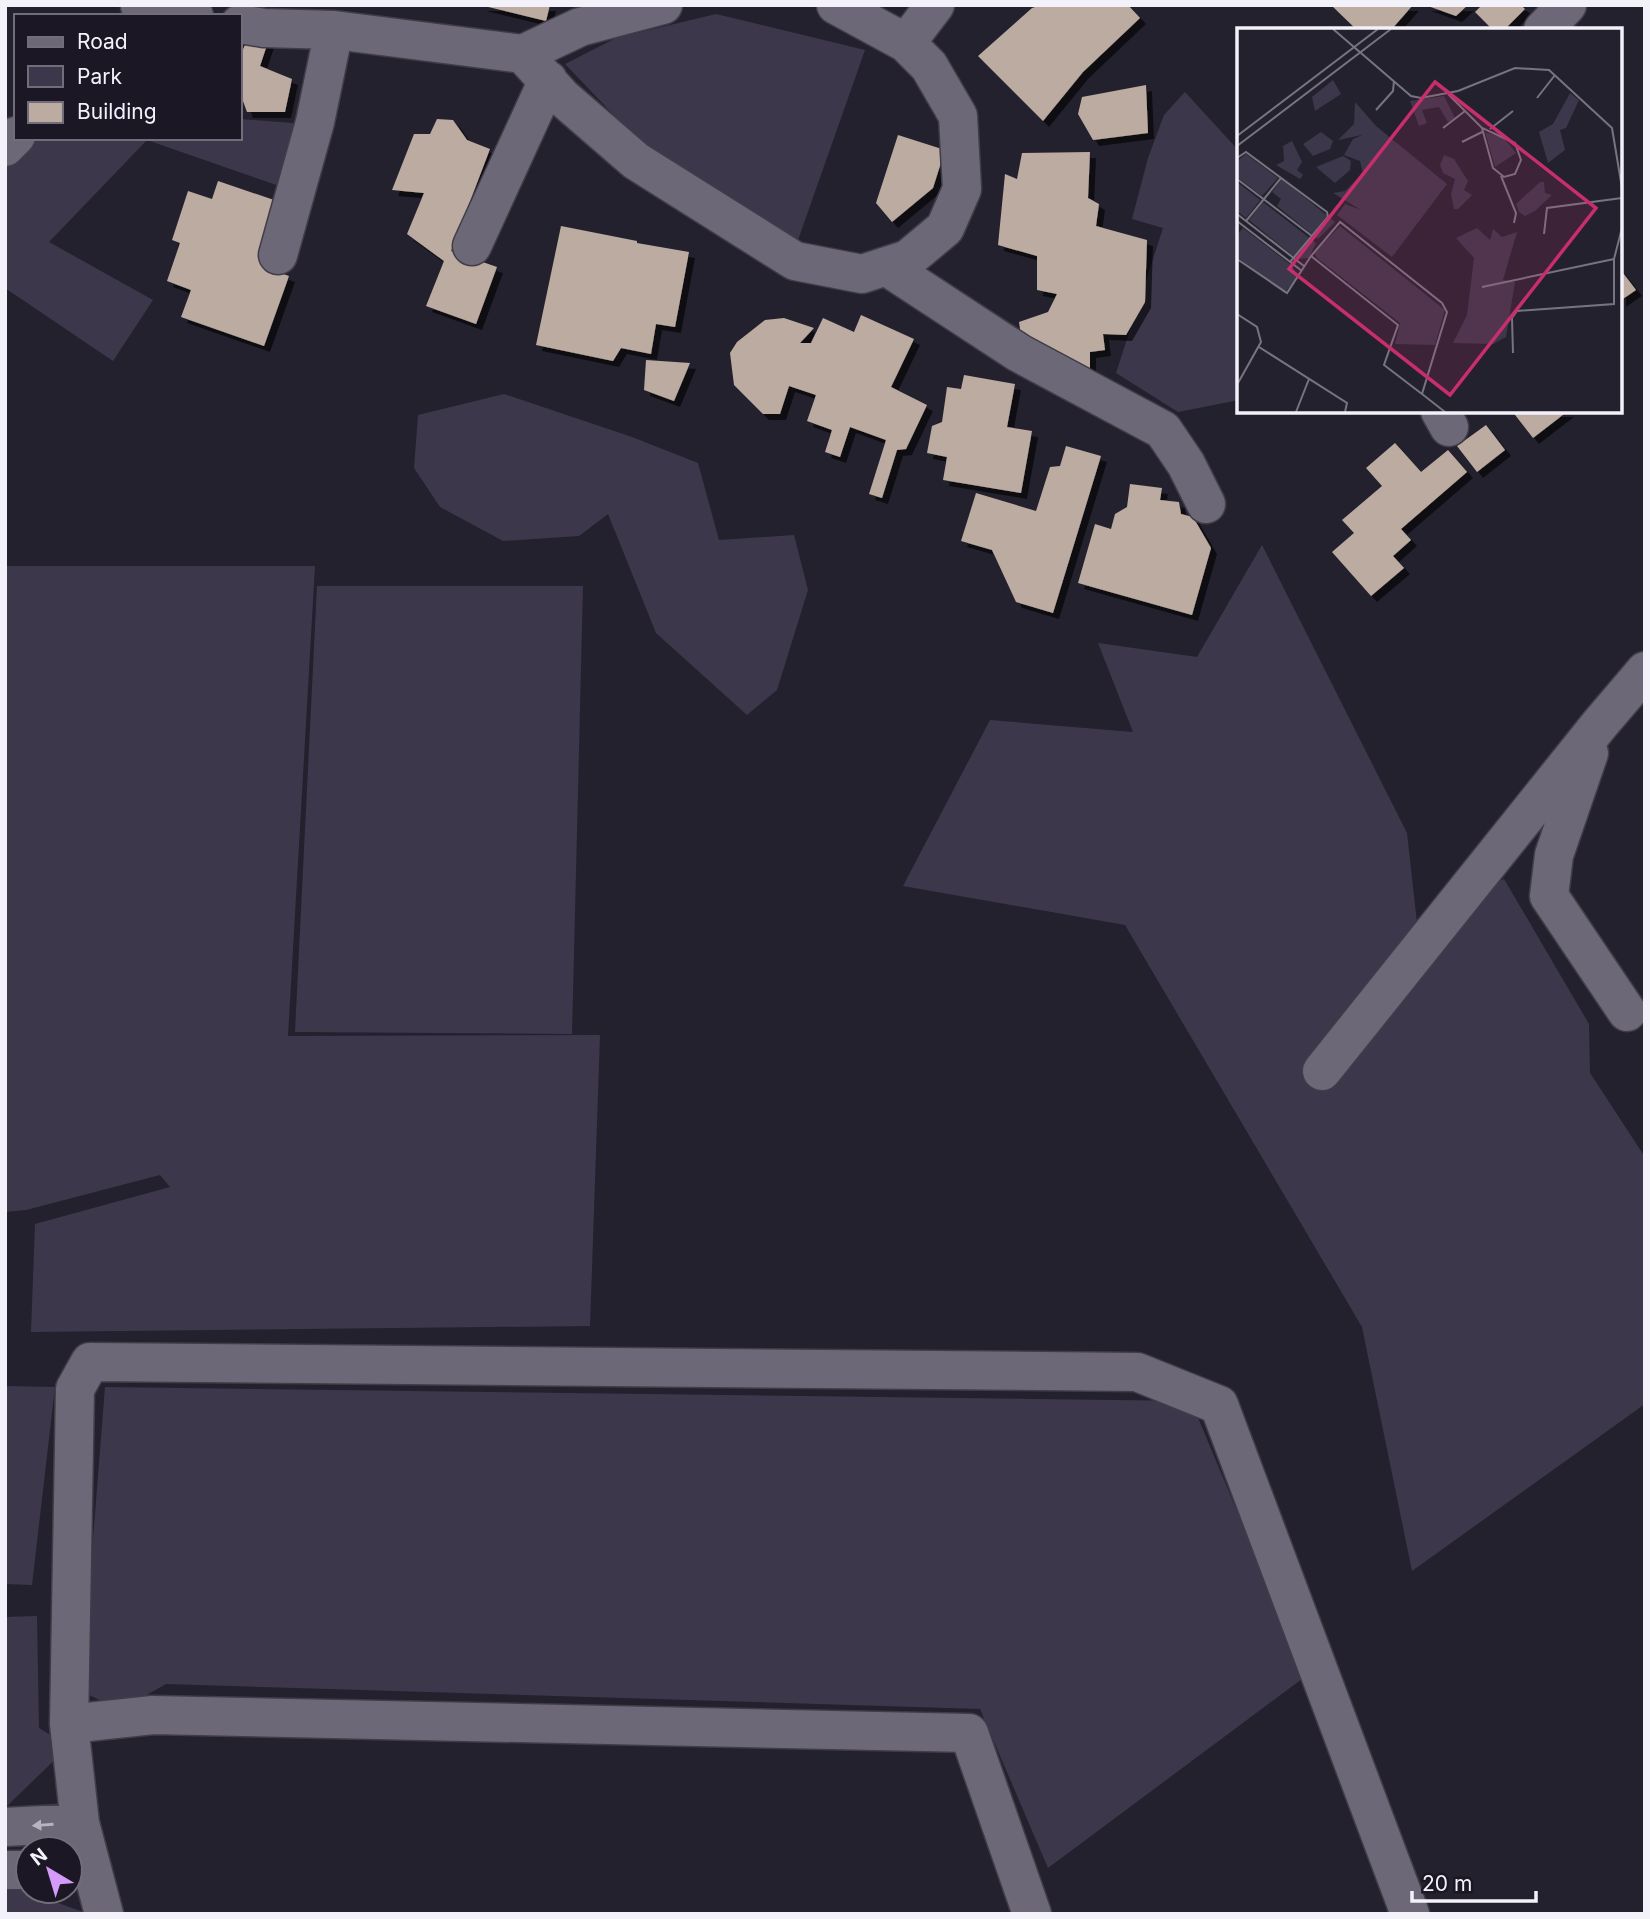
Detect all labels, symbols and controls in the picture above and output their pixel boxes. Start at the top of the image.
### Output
legend [14,14,242,140]
inset map [1237,28,1622,413]
text: Road [77,29,128,54]
text: Park [77,64,122,89]
text: Building [77,99,157,124]
one-way arrow [31,1820,53,1831]
north arrow [14,1835,84,1905]
text: N [26,1843,52,1871]
scale bar [1412,1860,1536,1904]
text: 20 m [1422,1871,1472,1896]

